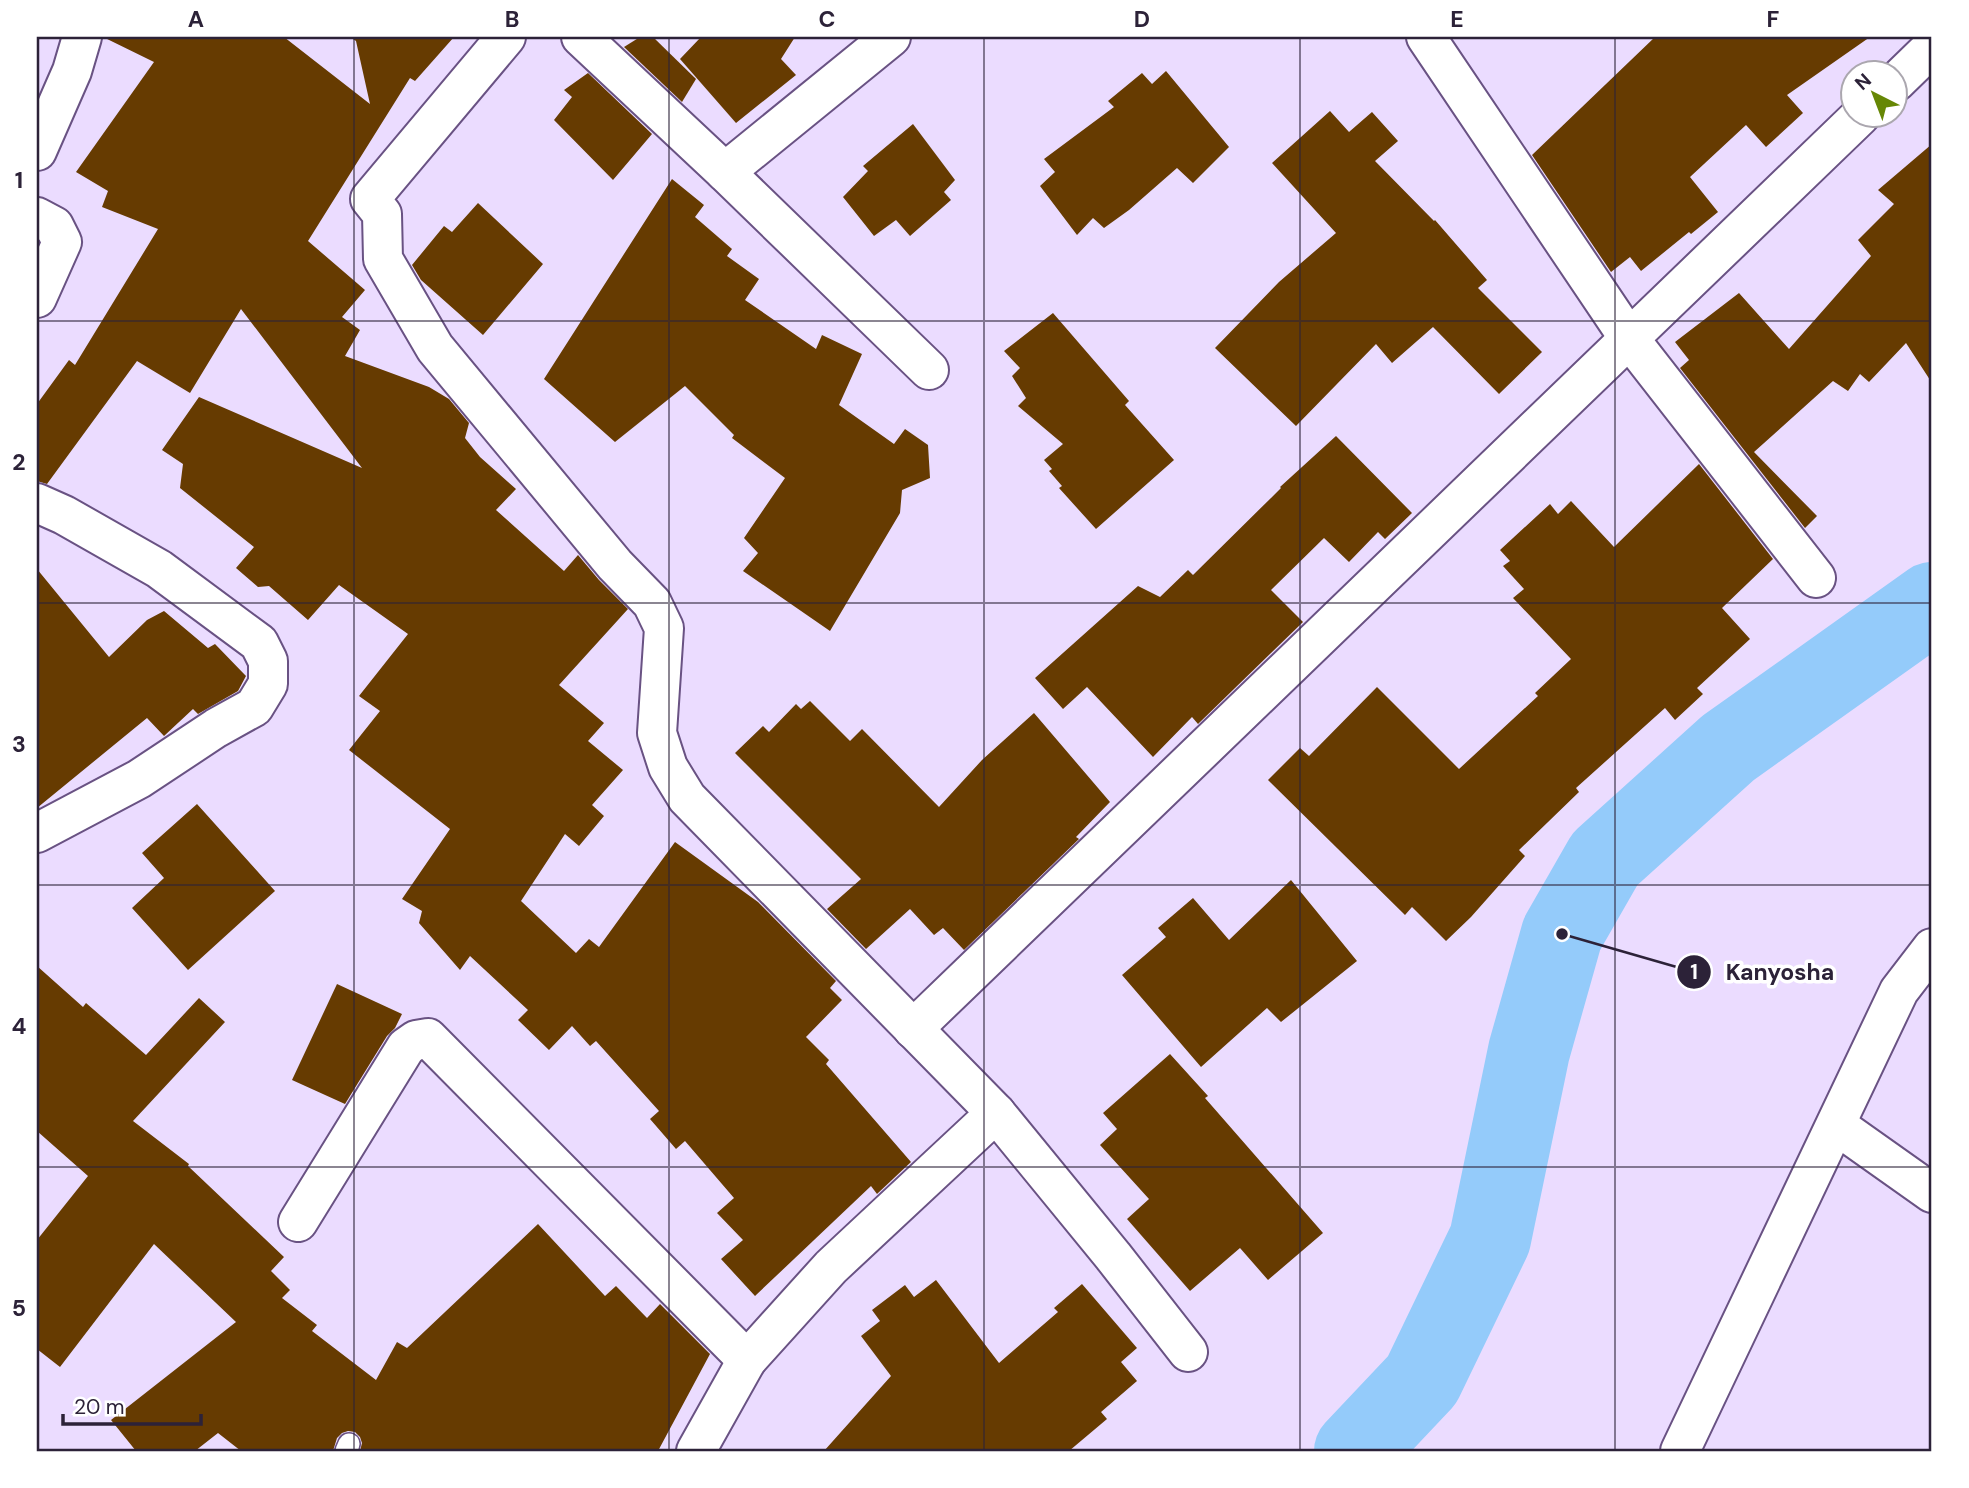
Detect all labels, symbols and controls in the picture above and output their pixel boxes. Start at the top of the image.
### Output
text: A [188,4,204,34]
text: B [505,4,519,34]
text: C [819,4,835,34]
text: D [1134,4,1150,34]
text: E [1450,4,1464,34]
text: F [1767,4,1780,34]
north arrow [1840,60,1910,130]
text: N [1849,68,1876,96]
text: 1 [15,165,23,195]
text: 2 [12,447,26,477]
text: 3 [12,729,26,759]
callout: Kanyosha [1676,950,1848,994]
text: Kanyosha [1726,957,1834,987]
text: 1 [1690,958,1698,986]
text: 4 [12,1011,27,1041]
text: 5 [12,1293,26,1323]
scale bar [63,1383,201,1427]
text: 20 m [74,1393,125,1421]

